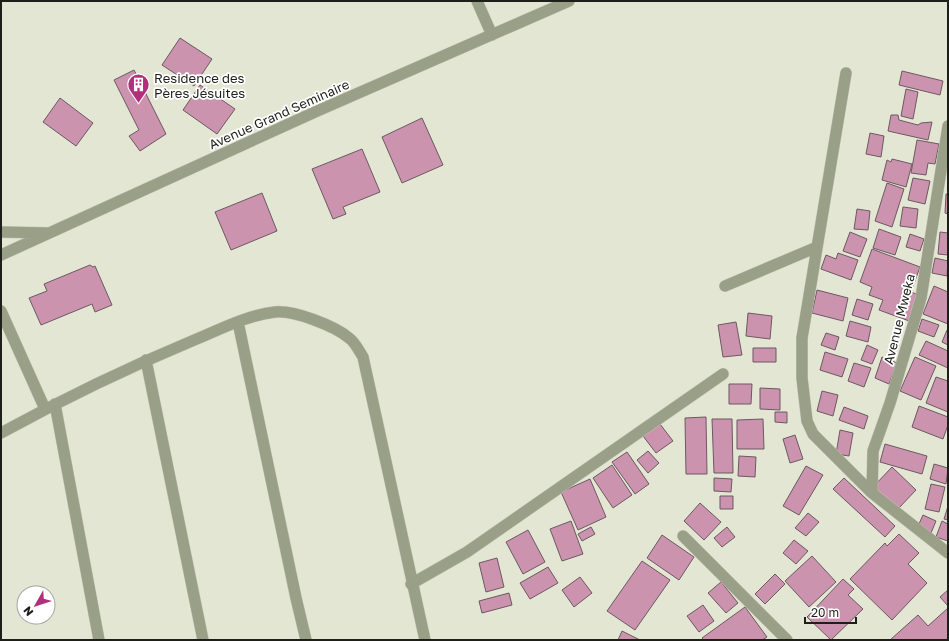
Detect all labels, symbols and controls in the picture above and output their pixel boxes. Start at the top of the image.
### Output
place label: Residence des Pères Jésuites [154,70,245,101]
building icon: Residence des Pères Jésuites [126,72,152,105]
street label: Avenue Grand Seminaire [206,76,352,152]
street label: Avenue Mweka [880,272,918,366]
north arrow [16,585,56,625]
scale bar [805,599,856,625]
text: N [20,604,36,619]
text: 20 m [811,605,839,620]

